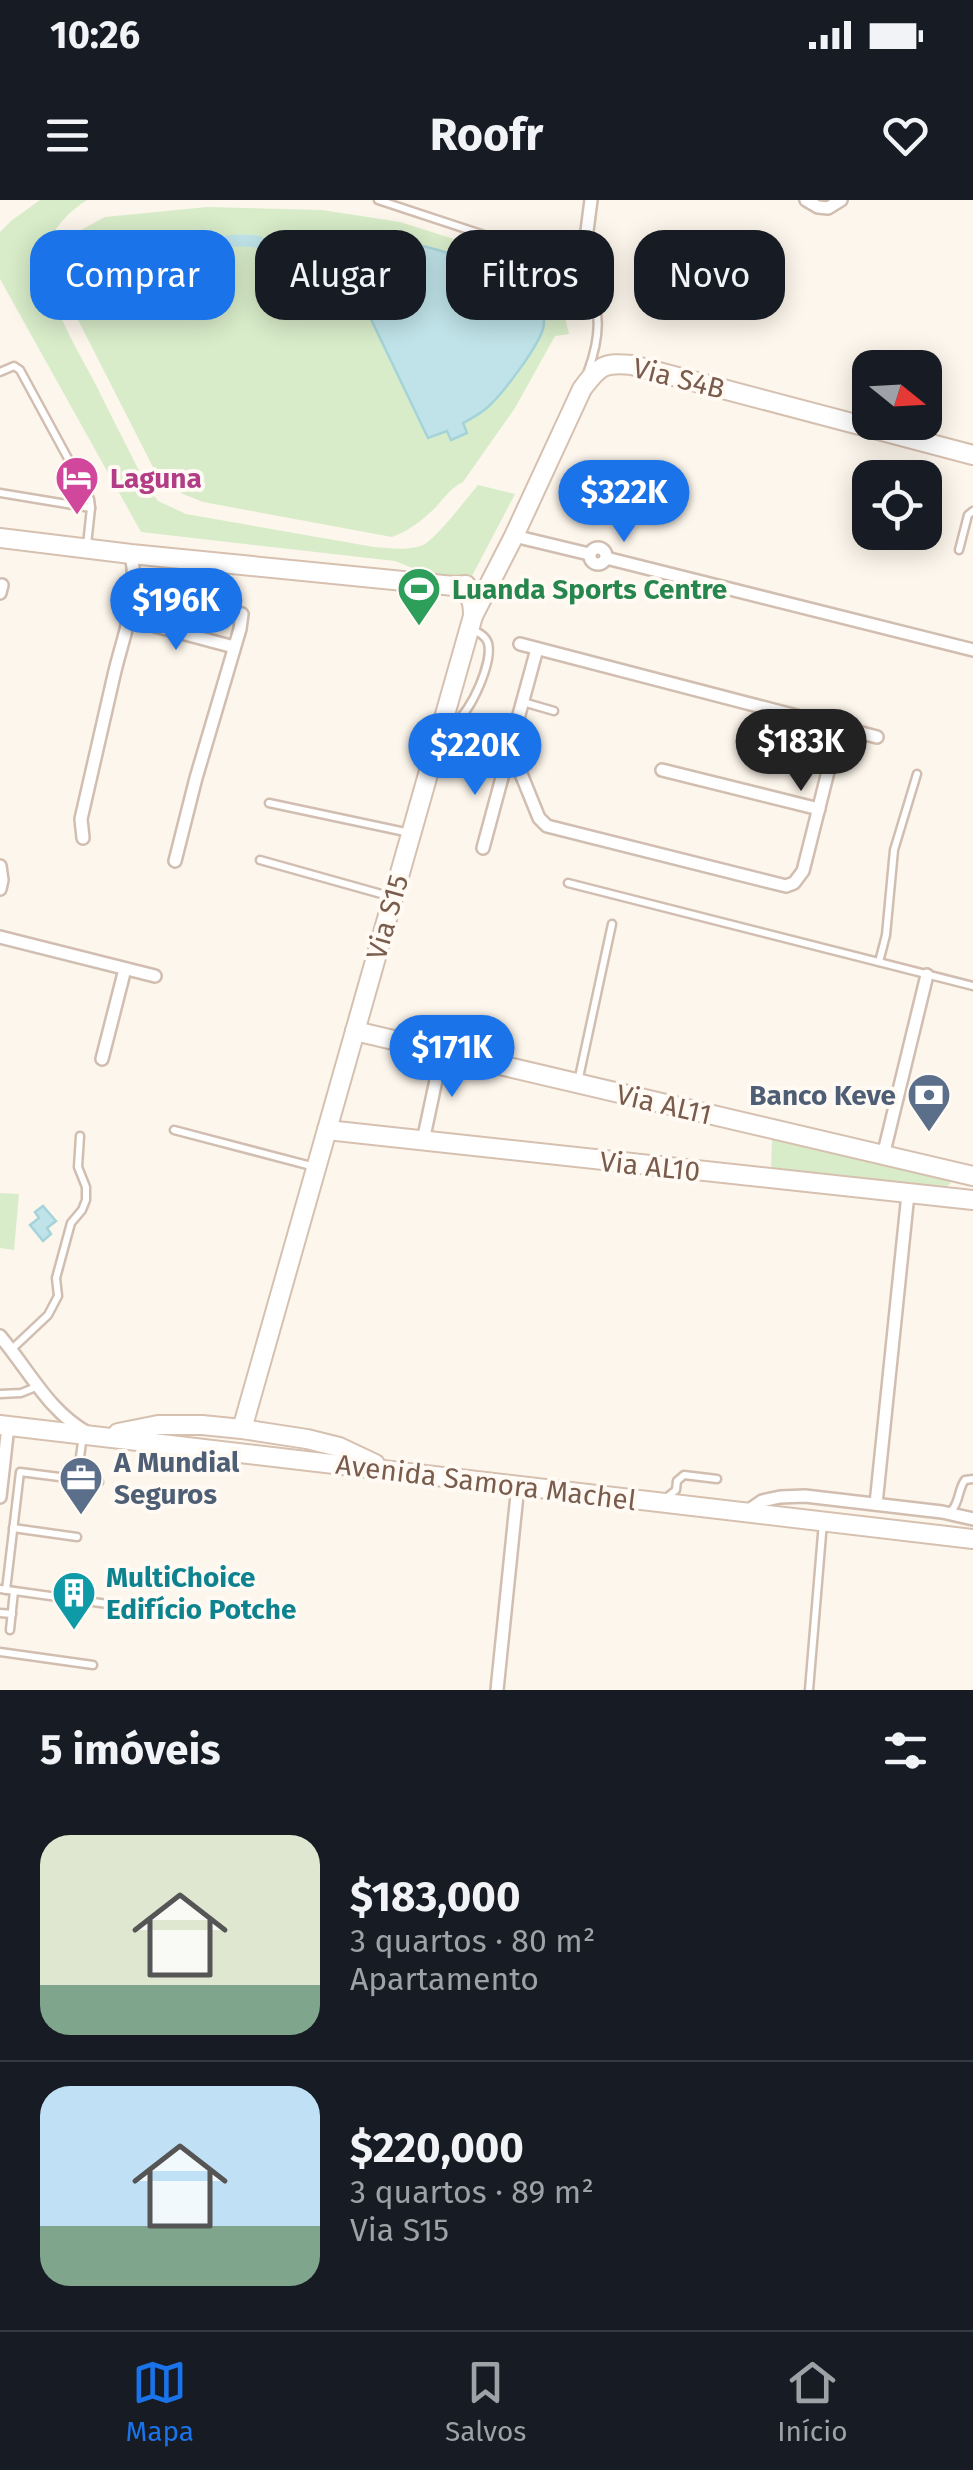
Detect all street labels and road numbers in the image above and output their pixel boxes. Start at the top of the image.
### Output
street label: Via S4B [630,351,728,406]
street label: Via S15 [360,871,415,963]
street label: Via AL11 [613,1078,715,1131]
street label: Via AL10 [598,1145,702,1188]
street label: Avenida Samora Machel [334,1448,638,1517]

